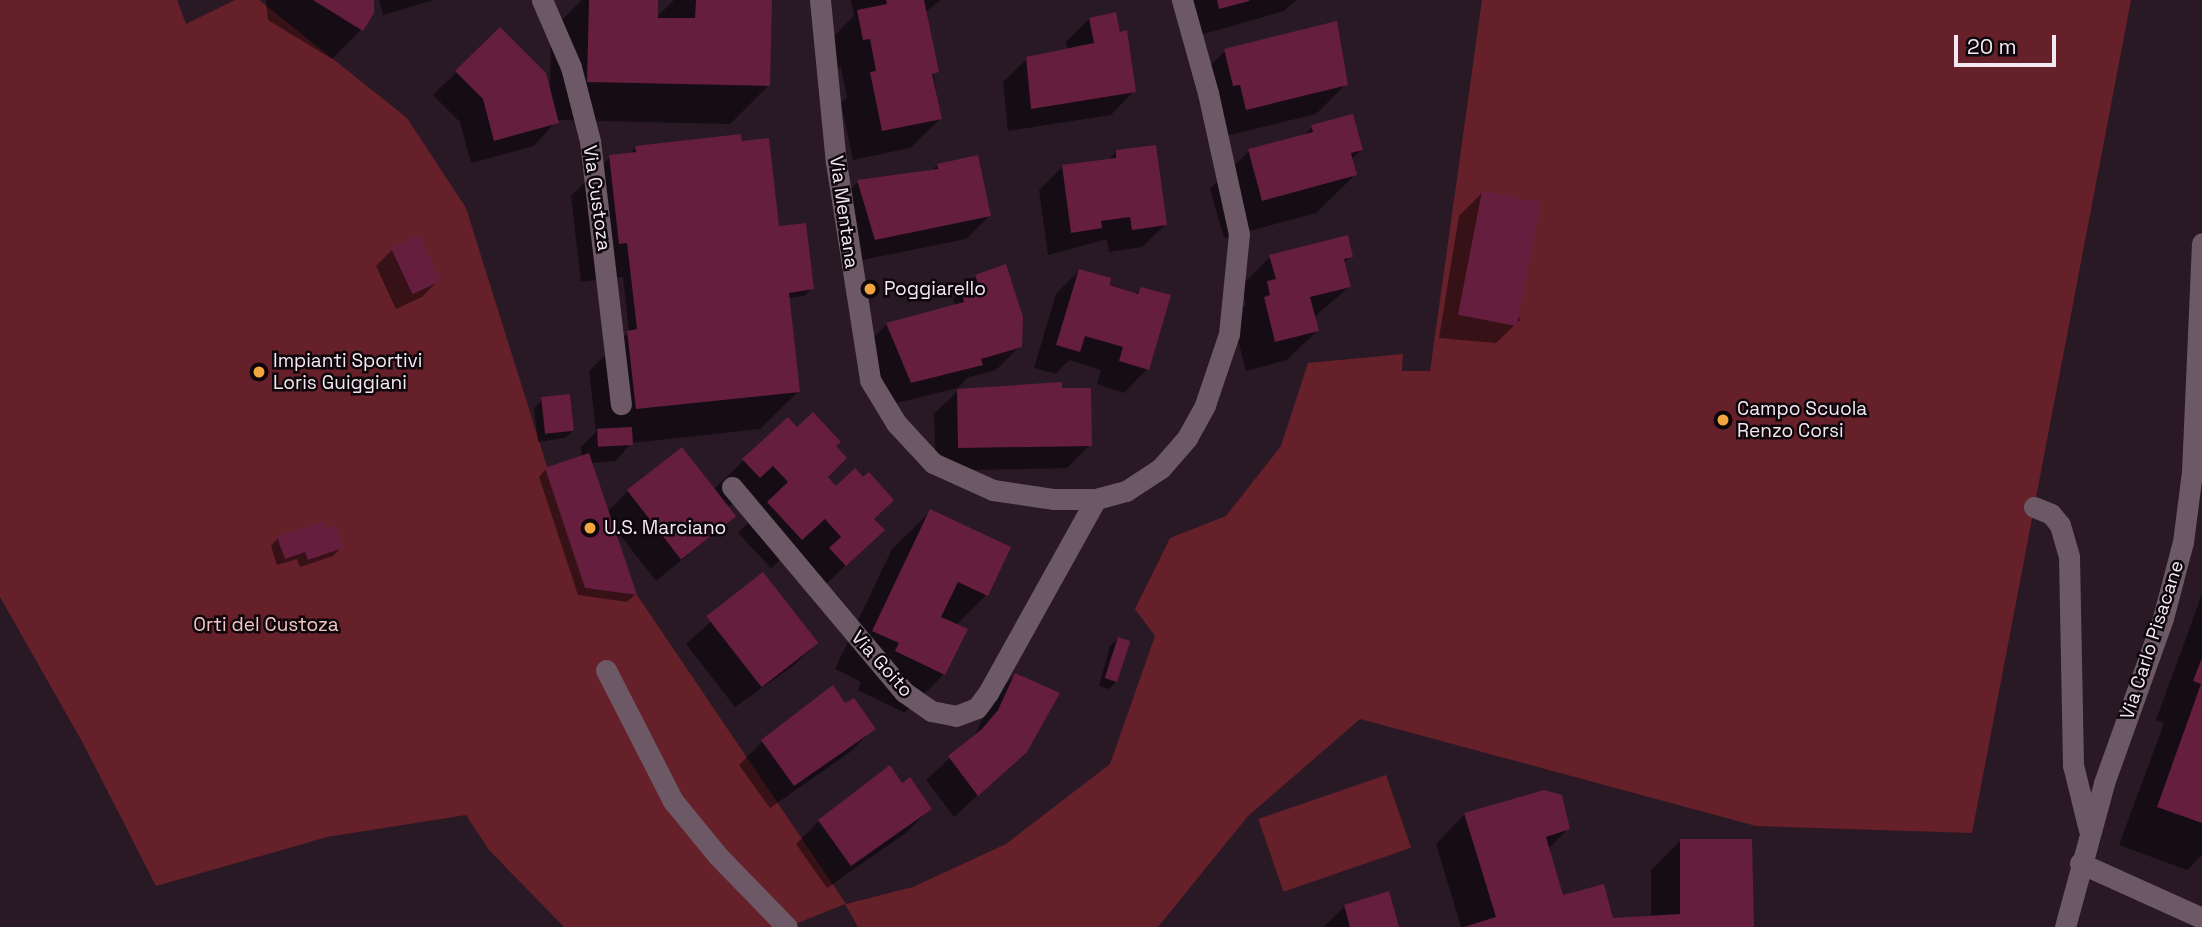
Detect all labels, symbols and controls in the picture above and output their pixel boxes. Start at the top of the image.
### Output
scale bar [1957,21,2058,65]
text: 20 m [1967,33,2017,60]
street label: Via Custoza [578,144,616,252]
street label: Via Mentana [825,154,863,270]
place label: Poggiarello [884,278,986,300]
marker: Poggiarello [862,281,878,297]
place label: Impianti Sportivi Loris Guiggiani [273,350,423,394]
marker: Impianti Sportivi Loris Guiggiani [251,364,267,380]
place label: Campo Scuola Renzo Corsi [1737,398,1867,442]
marker: Campo Scuola Renzo Corsi [1715,412,1731,428]
place label: U.S. Marciano [604,517,727,539]
marker: U.S. Marciano [582,520,598,536]
street label: Via Carlo Pisacane [2116,558,2188,722]
park label: Orti del Custoza [193,614,339,636]
street label: Via Goito [846,626,918,702]

